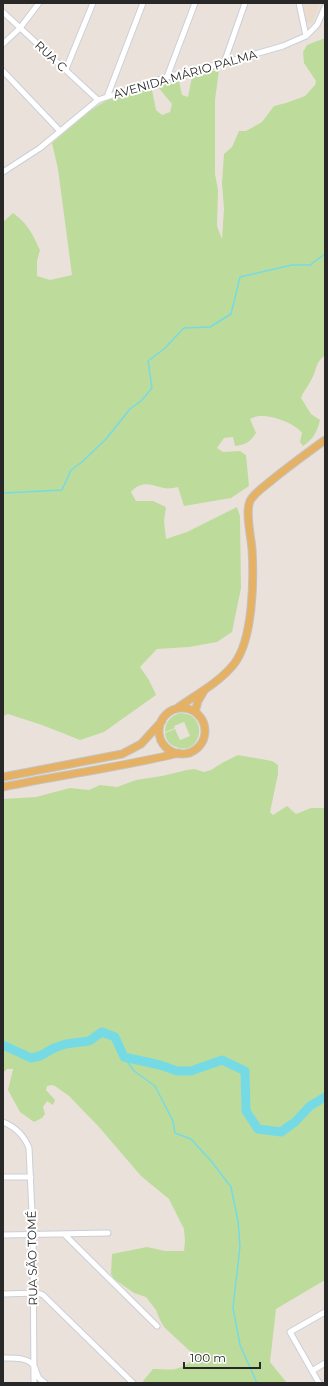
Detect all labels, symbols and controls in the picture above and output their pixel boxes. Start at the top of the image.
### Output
street label: RUA C [32,37,70,75]
street label: AVENIDA MÁRIO PALMA [111,46,259,102]
street label: RUA SÃO TOMÉ [24,1210,40,1306]
scale bar [184,1344,260,1370]
text: 100 m [190,1350,226,1365]

